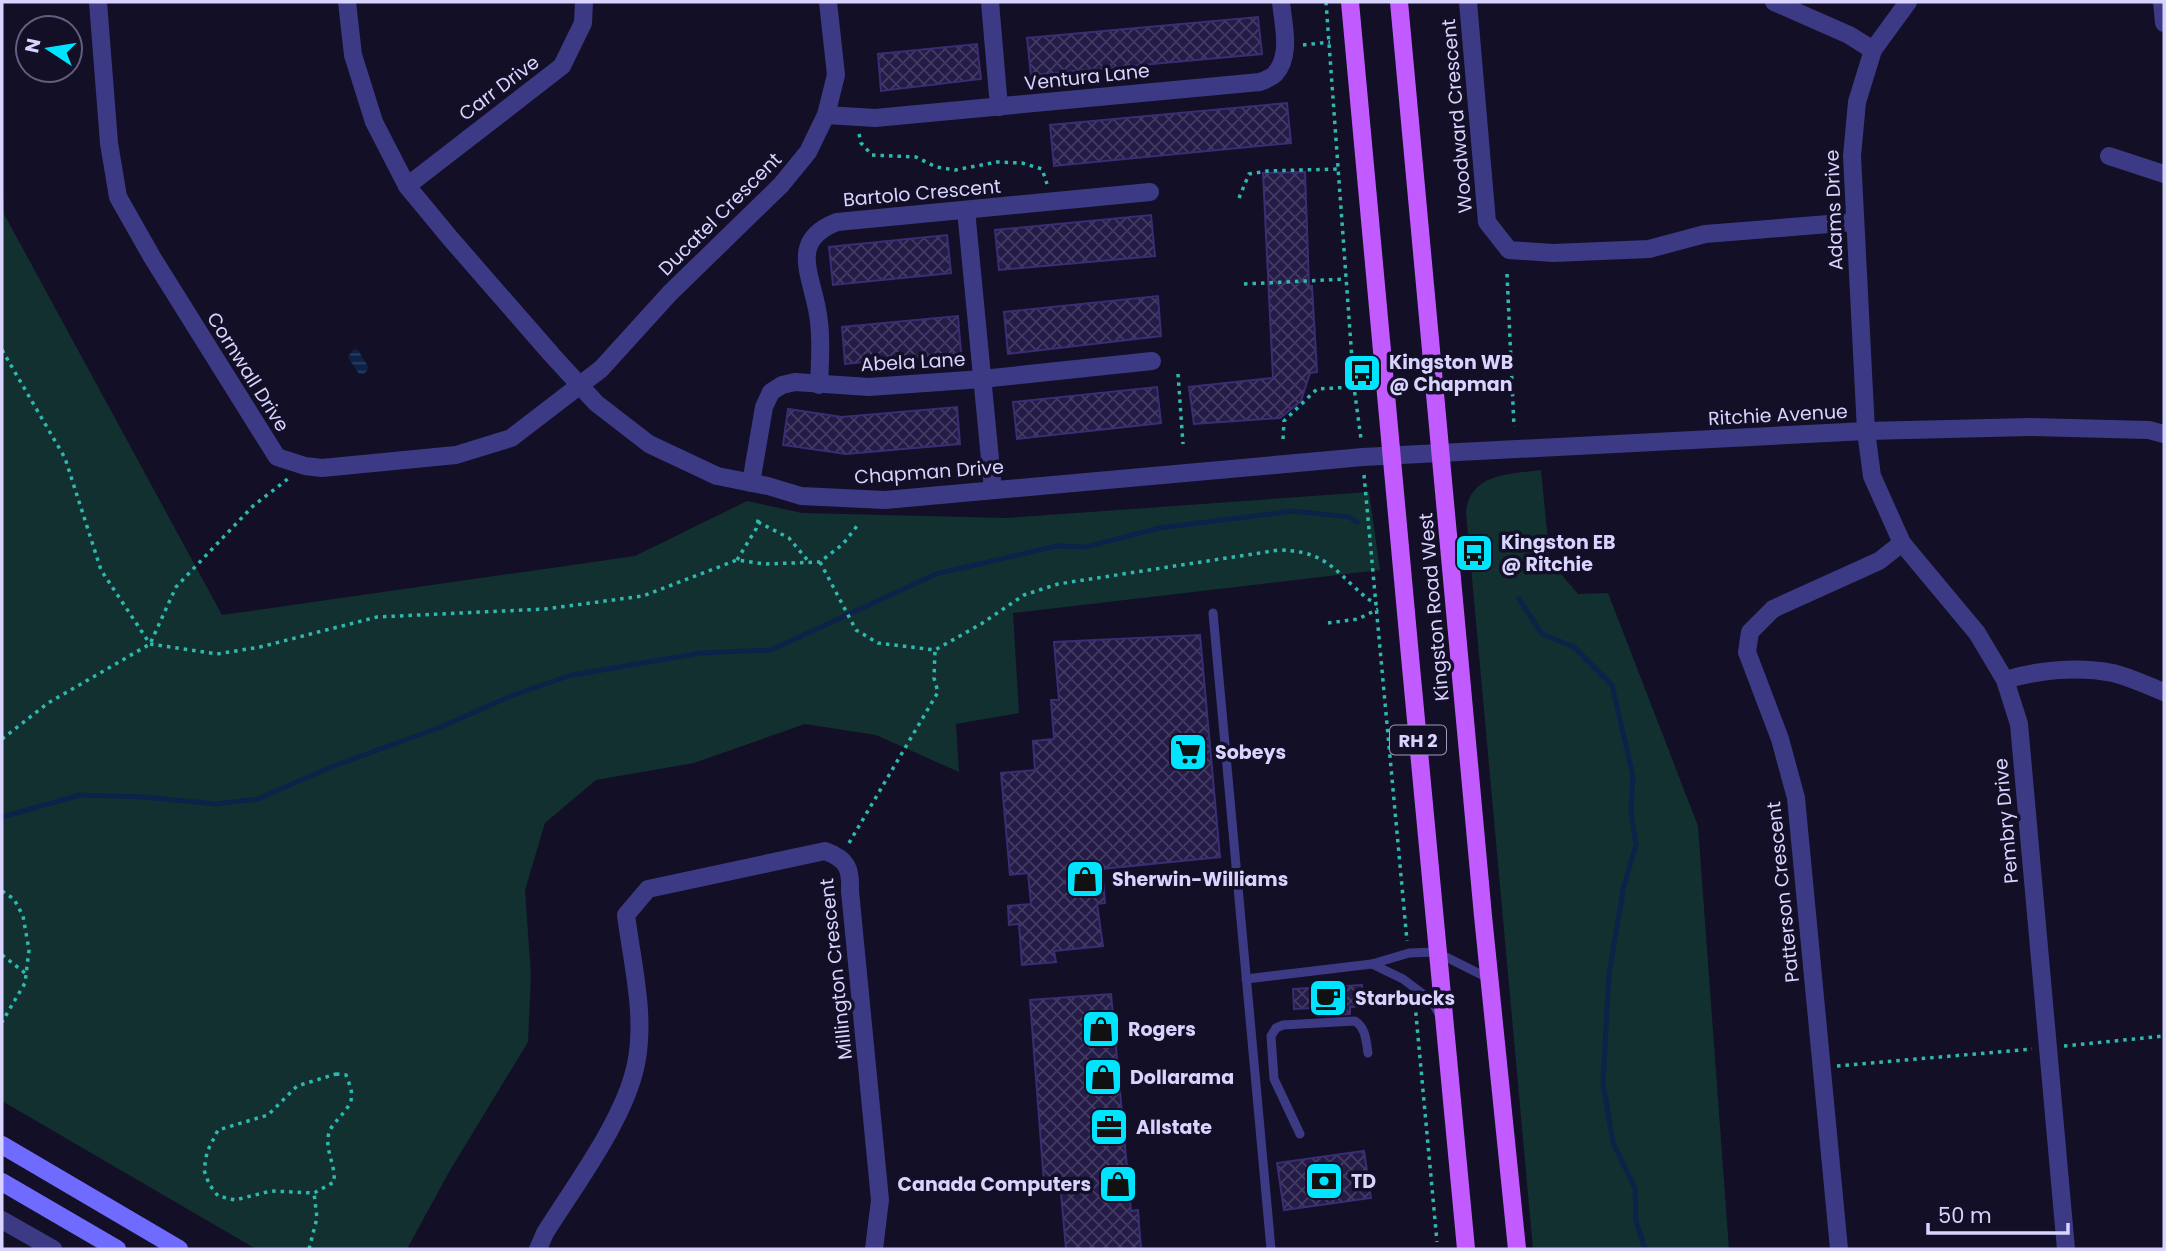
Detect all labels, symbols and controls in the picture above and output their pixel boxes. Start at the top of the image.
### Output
north arrow [14,14,84,84]
street label: Woodward Crescent [1435,18,1479,214]
text: N [18,36,48,55]
street label: Carr Drive [453,49,545,127]
street label: Ventura Lane [1023,57,1151,97]
street label: Ducatel Crescent [652,146,788,282]
street label: Adams Drive [1818,149,1850,271]
street label: Bartolo Crescent [842,173,1002,213]
street label: Cornwall Drive [200,307,296,437]
street label: Abela Lane [860,346,966,378]
place label: Kingston WB @ Chapman [1389,349,1513,398]
bus stop icon: Kingston WB @ Chapman [1341,352,1383,394]
street label: Ritchie Avenue [1708,398,1848,432]
street label: Chapman Drive [853,453,1005,491]
street label: Kingston Road West [1412,512,1456,702]
place label: Kingston EB @ Ritchie [1501,529,1616,578]
bus stop icon: Kingston EB @ Ritchie [1453,532,1495,574]
road number: RH 2 [1390,726,1446,754]
supermarket icon: Sobeys [1167,731,1209,773]
place label: Sobeys [1215,739,1286,766]
street label: Pembry Drive [1987,757,2025,885]
street label: Patterson Crescent [1760,800,1806,984]
shop icon: Sherwin-Williams [1064,858,1106,900]
place label: Sherwin-Williams [1112,866,1288,893]
street label: Millington Crescent [813,877,859,1061]
cafe icon: Starbucks [1307,977,1349,1019]
place label: Starbucks [1355,985,1455,1012]
shop icon: Rogers [1080,1008,1122,1050]
place label: Rogers [1128,1016,1196,1043]
shop icon: Dollarama [1082,1056,1124,1098]
place label: Dollarama [1130,1064,1234,1091]
office icon: Allstate [1088,1106,1130,1148]
place label: Allstate [1136,1114,1212,1141]
bank icon: TD [1303,1160,1345,1202]
shop icon: Canada Computers [1097,1163,1139,1205]
place label: TD [1351,1168,1376,1195]
place label: Canada Computers [898,1171,1091,1198]
scale bar [1928,1192,2068,1236]
text: 50 m [1938,1201,1992,1230]

